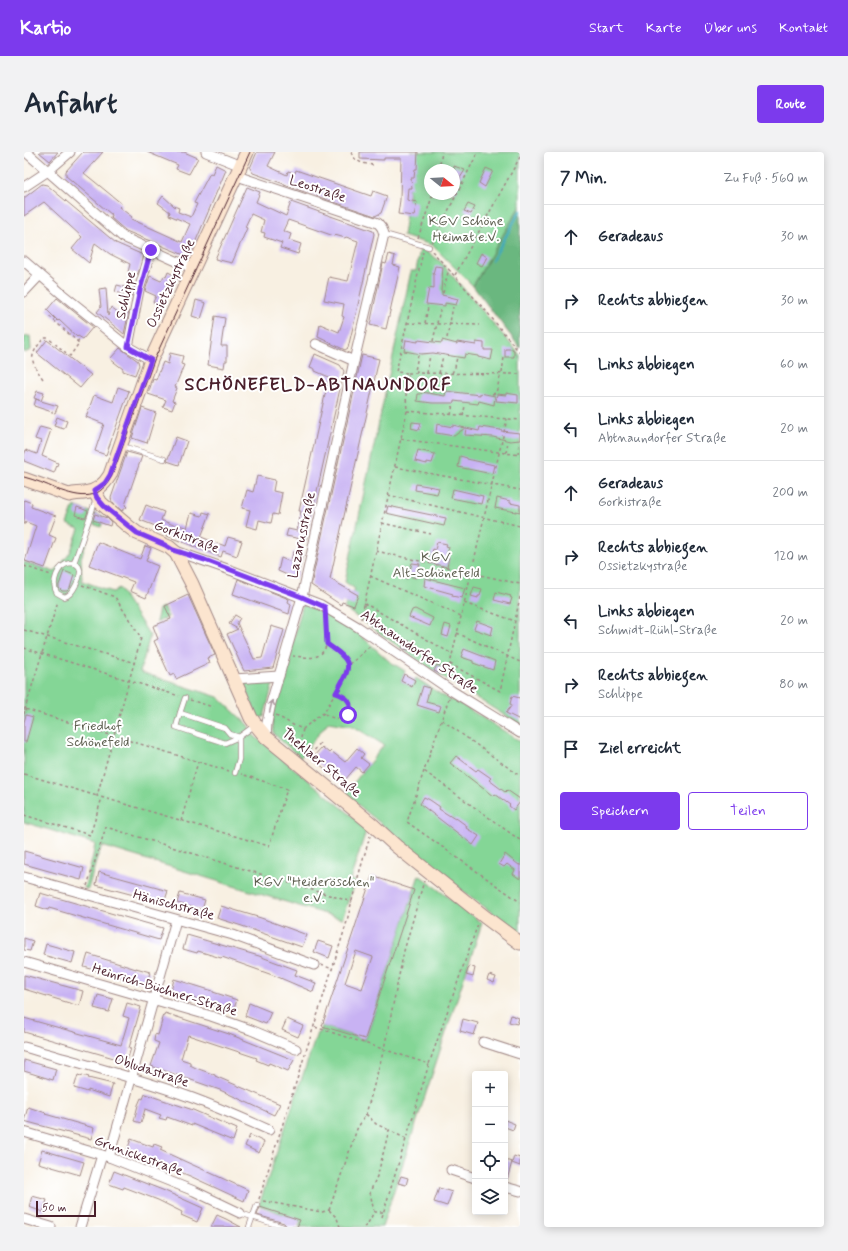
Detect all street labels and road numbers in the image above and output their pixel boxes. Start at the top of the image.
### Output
street label: Leostraße [287,171,348,207]
street label: Ossietzkystraße [142,236,199,331]
street label: Schlippe [112,270,140,321]
street label: Lazarusstraße [284,490,320,580]
street label: Gorkistraße [151,516,222,558]
street label: Abtnaundorfer Straße [357,606,482,698]
street label: Theklaer Straße [278,724,365,801]
street label: Hänischstraße [131,885,217,925]
street label: Heinrich-Büchner-Straße [90,959,240,1021]
street label: Obludastraße [112,1050,192,1092]
street label: Grunickestraße [92,1132,186,1180]

